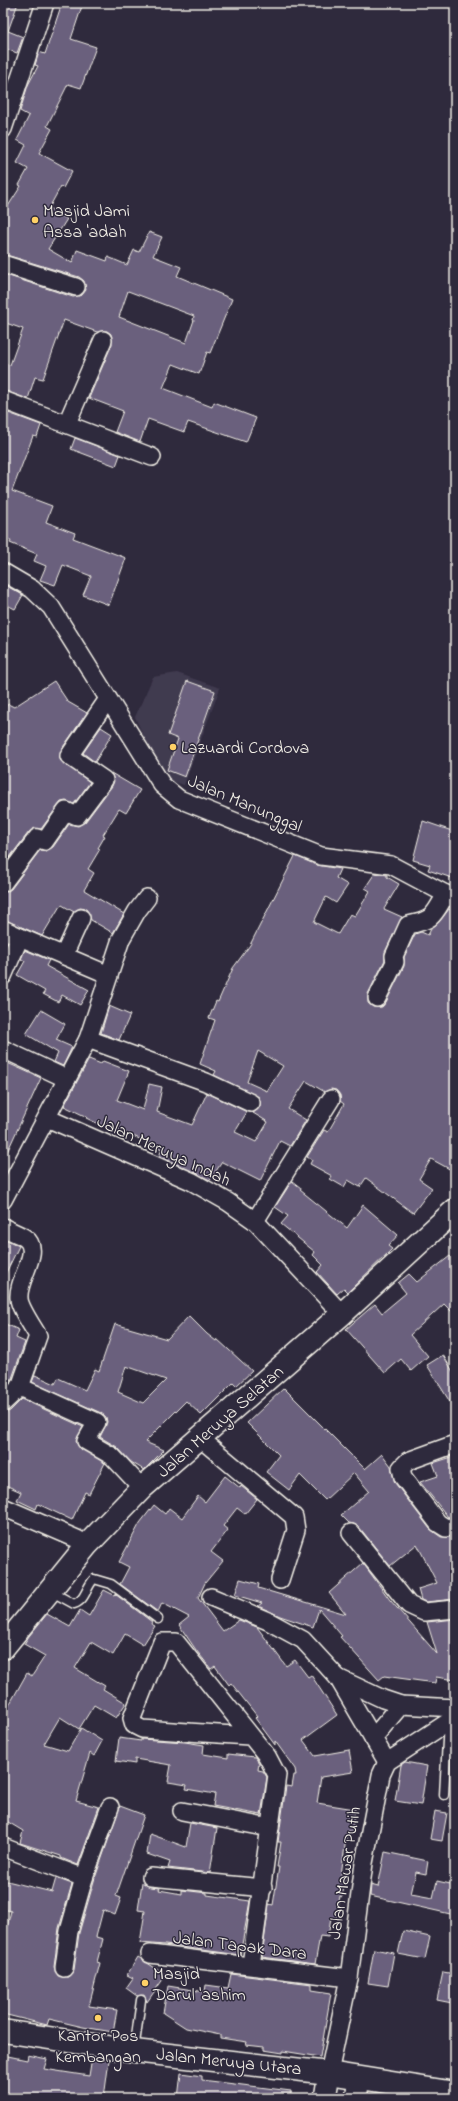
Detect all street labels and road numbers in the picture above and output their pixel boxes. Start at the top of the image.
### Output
street label: Jalan Manunggal [183,769,306,842]
street label: Jalan Meruya Indah [92,1109,234,1194]
street label: Jalan Meruya Selatan [152,1360,291,1485]
street label: Jalan Mawar Putih [323,1805,369,1942]
street label: Jalan Tapak Dara [171,1926,308,1968]
street label: Jalan Meruya Utara [155,2042,303,2084]

